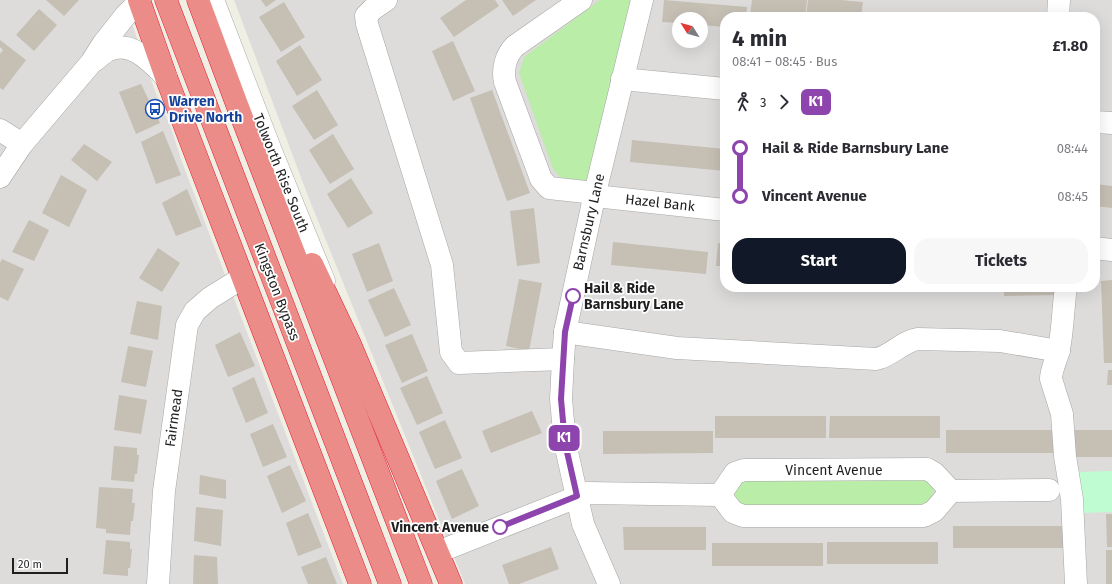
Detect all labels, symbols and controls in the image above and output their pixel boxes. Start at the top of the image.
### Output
north arrow [672,12,708,48]
map controls [672,12,708,48]
text: 4 min [732,25,787,52]
text: £1.80 [1052,37,1088,55]
text: 08:41 – 08:45 · Bus [732,54,837,69]
icon: walk [732,91,754,113]
icon: forward [773,91,795,113]
place label: Warren Drive North [169,93,242,126]
text: K1 [809,93,823,110]
text: 3 [760,95,767,110]
bus stop icon: Warren Drive North [144,98,166,120]
street label: Tolworth Rise South [249,111,313,235]
text: Hail & Ride Barnsbury Lane [762,139,949,157]
text: 08:44 [1057,141,1088,156]
street label: Barnsbury Lane [570,172,608,272]
text: Vincent Avenue [762,187,867,205]
text: 08:45 [1057,189,1088,204]
street label: Hazel Bank [624,191,697,215]
button: Start [732,238,906,284]
button: Tickets [914,238,1088,284]
street label: Kingston Bypass [251,241,304,344]
place label: Hail & Ride Barnsbury Lane [584,280,684,313]
marker: Hail & Ride Barnsbury Lane [565,288,581,304]
street label: Fairmead [162,388,186,448]
line badge: K1 [546,425,582,451]
text: K1 [557,429,571,446]
street label: Vincent Avenue [785,462,883,479]
place label: Vincent Avenue [390,519,489,536]
marker: Vincent Avenue [492,519,508,535]
scale bar [12,556,68,575]
text: 20 m [18,558,42,571]

